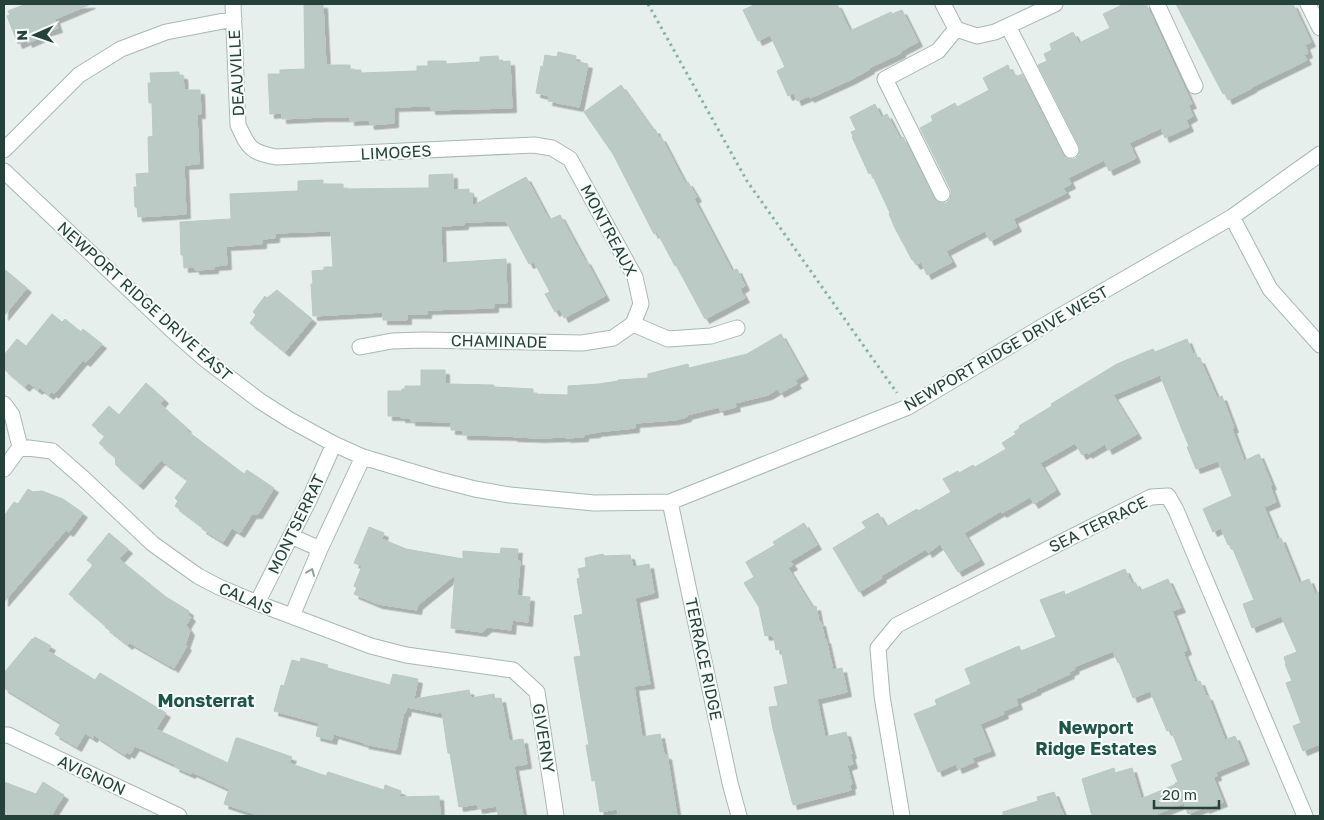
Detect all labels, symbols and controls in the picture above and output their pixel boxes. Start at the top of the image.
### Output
north arrow [10,10,60,60]
street label: DEAUVILLE [224,29,248,117]
text: N [13,30,30,41]
street label: LIMOGES [360,140,432,164]
street label: MONTREAUX [577,181,642,280]
street label: NEWPORT RIDGE DRIVE EAST [53,217,237,385]
street label: NEWPORT RIDGE DRIVE WEST [900,281,1112,415]
street label: CHAMINADE [451,330,547,352]
street label: MONTSERRAT [263,471,329,577]
street label: SEA TERRACE [1045,492,1151,556]
one-way arrow [306,568,316,576]
street label: CALAIS [216,578,276,618]
street label: TERRACE RIDGE [681,596,727,722]
district label: Monsterrat [158,689,254,711]
street label: GIVERNY [529,702,559,775]
district label: Newport Ridge Estates [1035,716,1157,759]
street label: AVIGNON [55,751,129,799]
scale bar [1154,778,1219,810]
text: 20 m [1162,785,1197,803]

